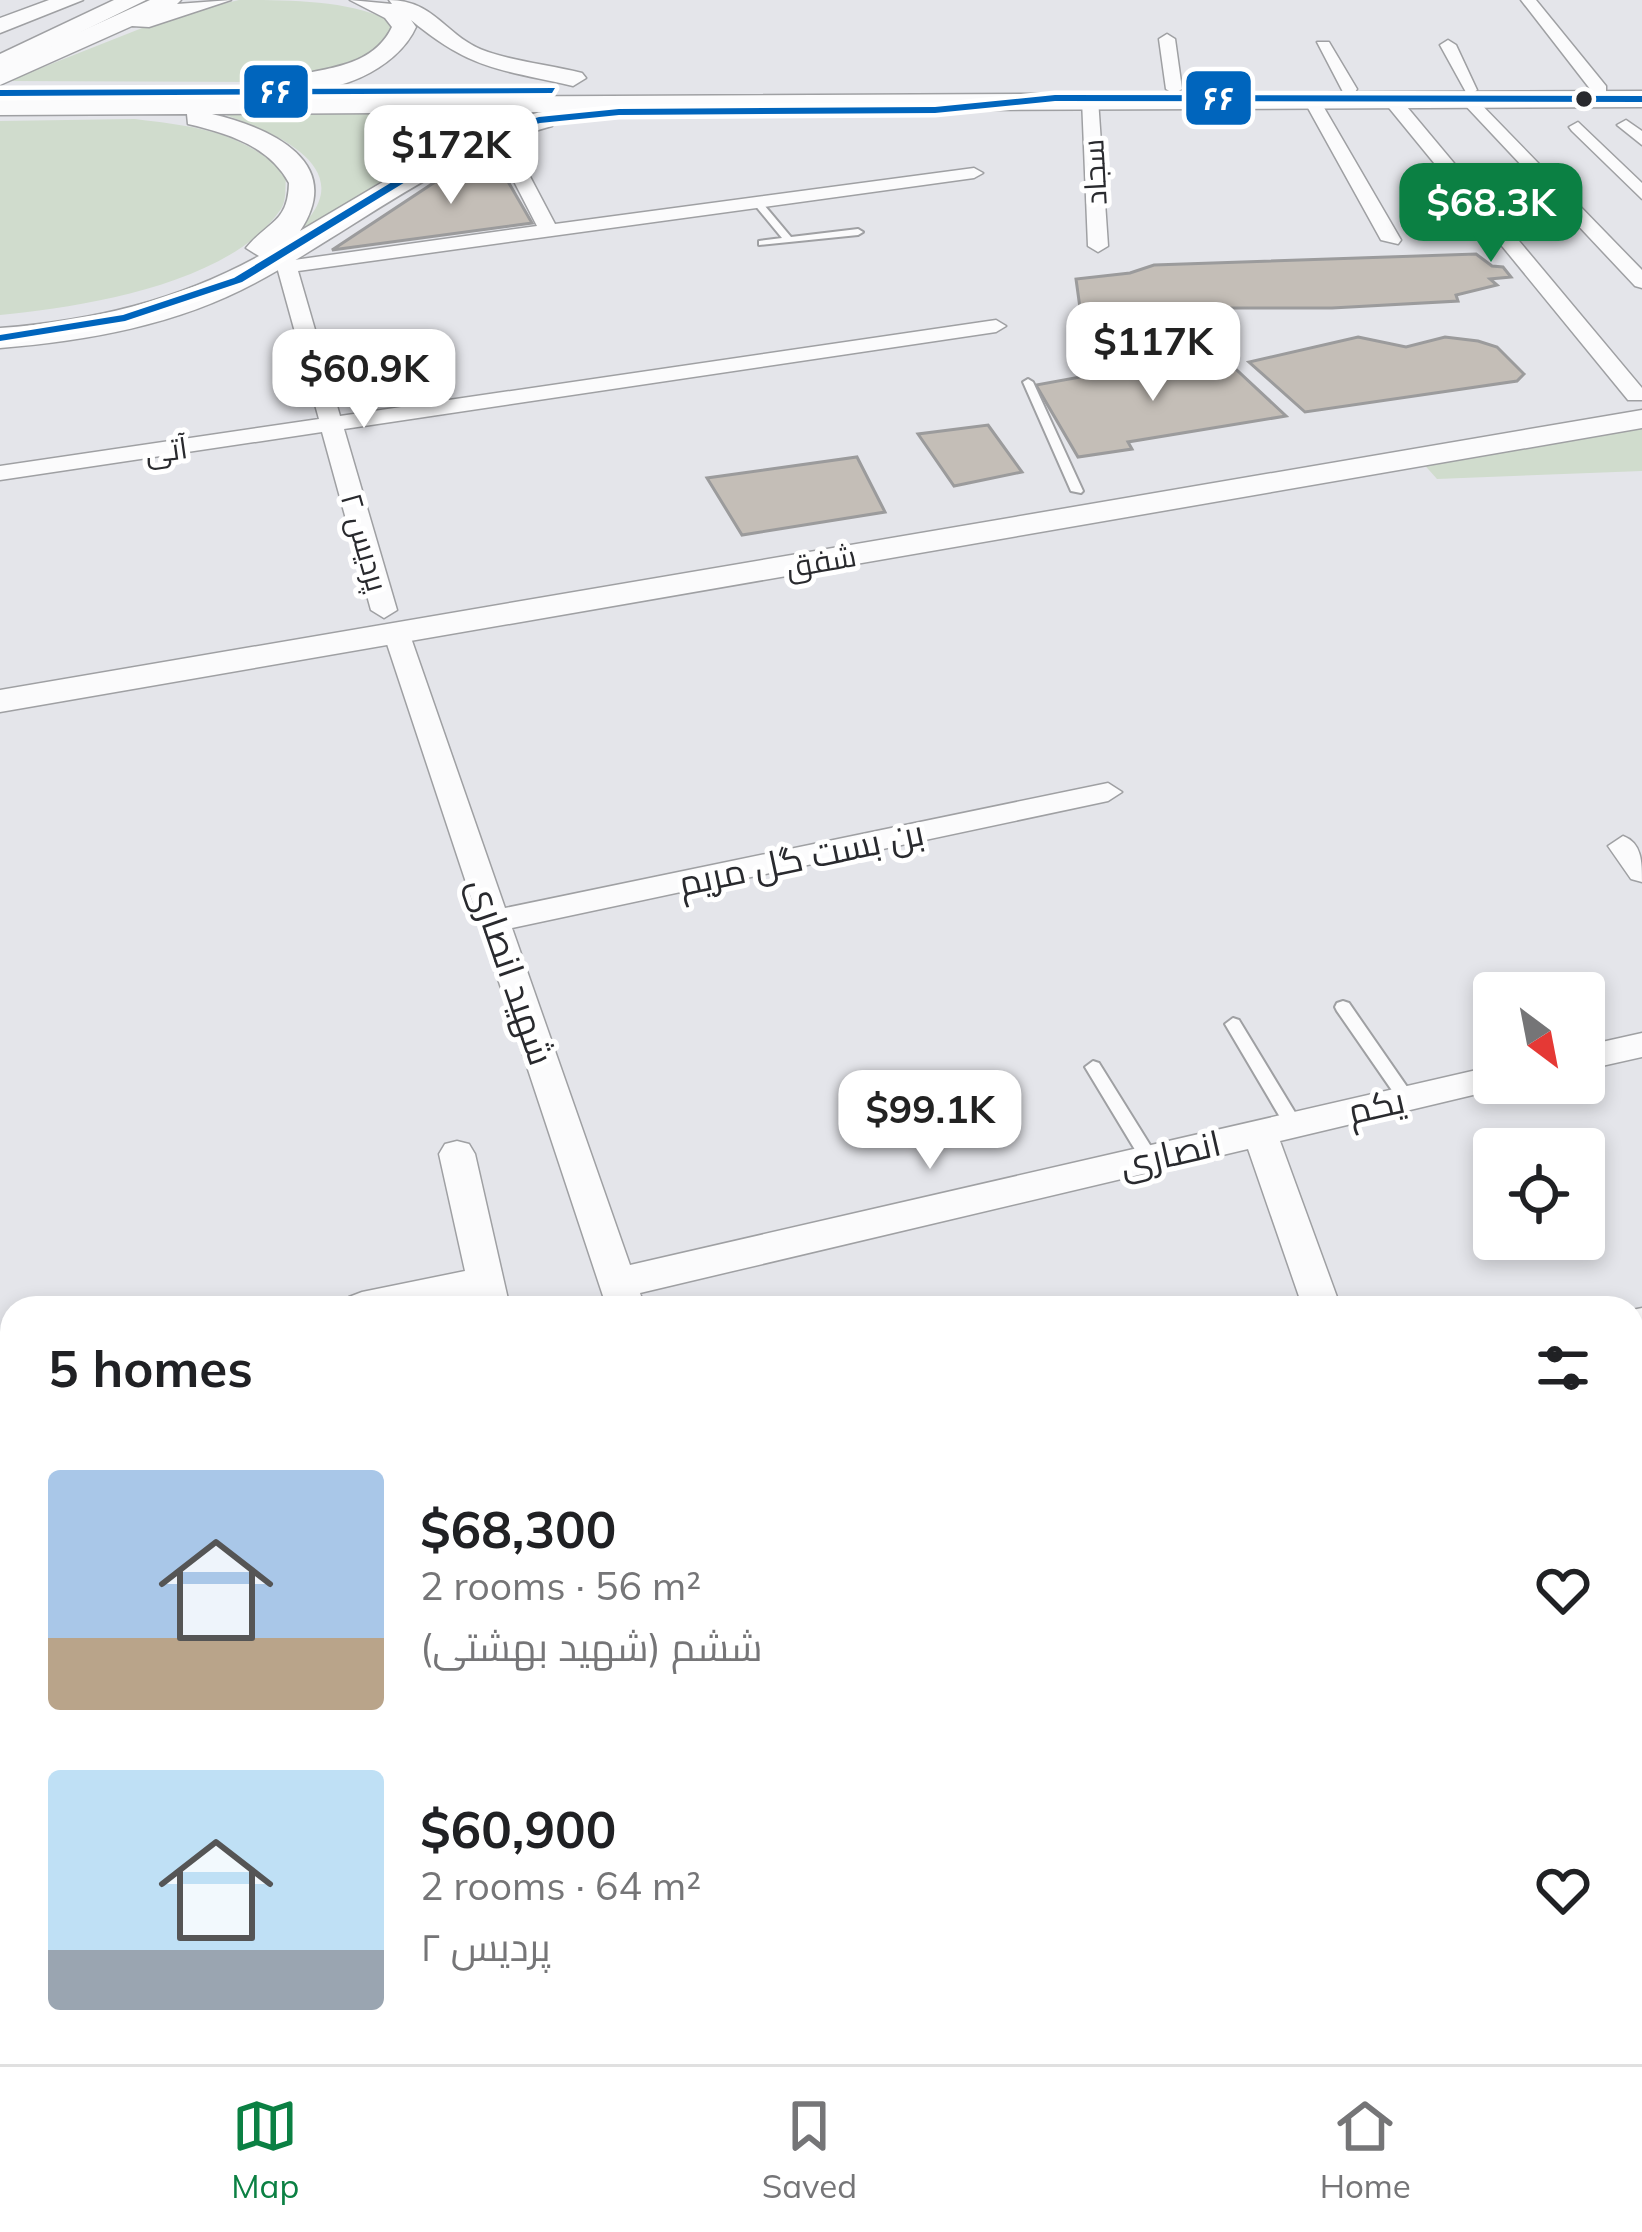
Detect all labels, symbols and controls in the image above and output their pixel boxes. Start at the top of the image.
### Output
line badge: ۶۶ [242,63,310,120]
line badge: ۶۶ [1184,69,1253,127]
text: ۶۶ [260,70,292,111]
text: ۶۶ [1203,77,1235,118]
unlabelled marker [1573,88,1595,110]
pin: $172K [367,105,535,207]
text: $172K [391,119,511,168]
street label: سجاد [1073,138,1115,206]
pin: $68.3K [1393,163,1589,265]
text: $68.3K [1426,177,1556,226]
pin: $117K [1069,302,1237,404]
text: $117K [1093,316,1213,365]
pin: $60.9K [266,329,462,431]
text: $60.9K [299,343,429,392]
street label: آتی [142,428,190,472]
street label: پردیس ۲ [332,488,397,596]
street label: شفق [783,536,859,586]
street label: بن بست گل مریم [674,809,928,908]
street label: شهید انصاری [459,871,565,1071]
north arrow [1473,972,1605,1104]
map controls [1473,972,1605,1260]
pin: $99.1K [832,1070,1028,1172]
street label: یکم [1343,1077,1410,1136]
text: $99.1K [865,1084,995,1133]
street label: انصاری [1115,1120,1225,1186]
button: locate [1473,1128,1605,1260]
icon: filters [1530,1335,1596,1401]
text: 5 homes [48,1336,253,1400]
text: $68,300 [420,1497,616,1561]
icon: home [144,1518,288,1662]
icon: heart [1530,1557,1596,1623]
text: 2 rooms · 56 m² [420,1561,701,1610]
text: ششم (شهید بهشتی) [420,1622,763,1671]
text: $60,900 [420,1797,616,1861]
icon: home [144,1818,288,1962]
icon: heart [1530,1857,1596,1923]
text: 2 rooms · 64 m² [420,1861,701,1910]
text: پردیس ۲ [420,1922,551,1971]
tab: Map [231,2093,299,2206]
tab: Saved [762,2093,857,2206]
tab: Home [1320,2093,1411,2206]

